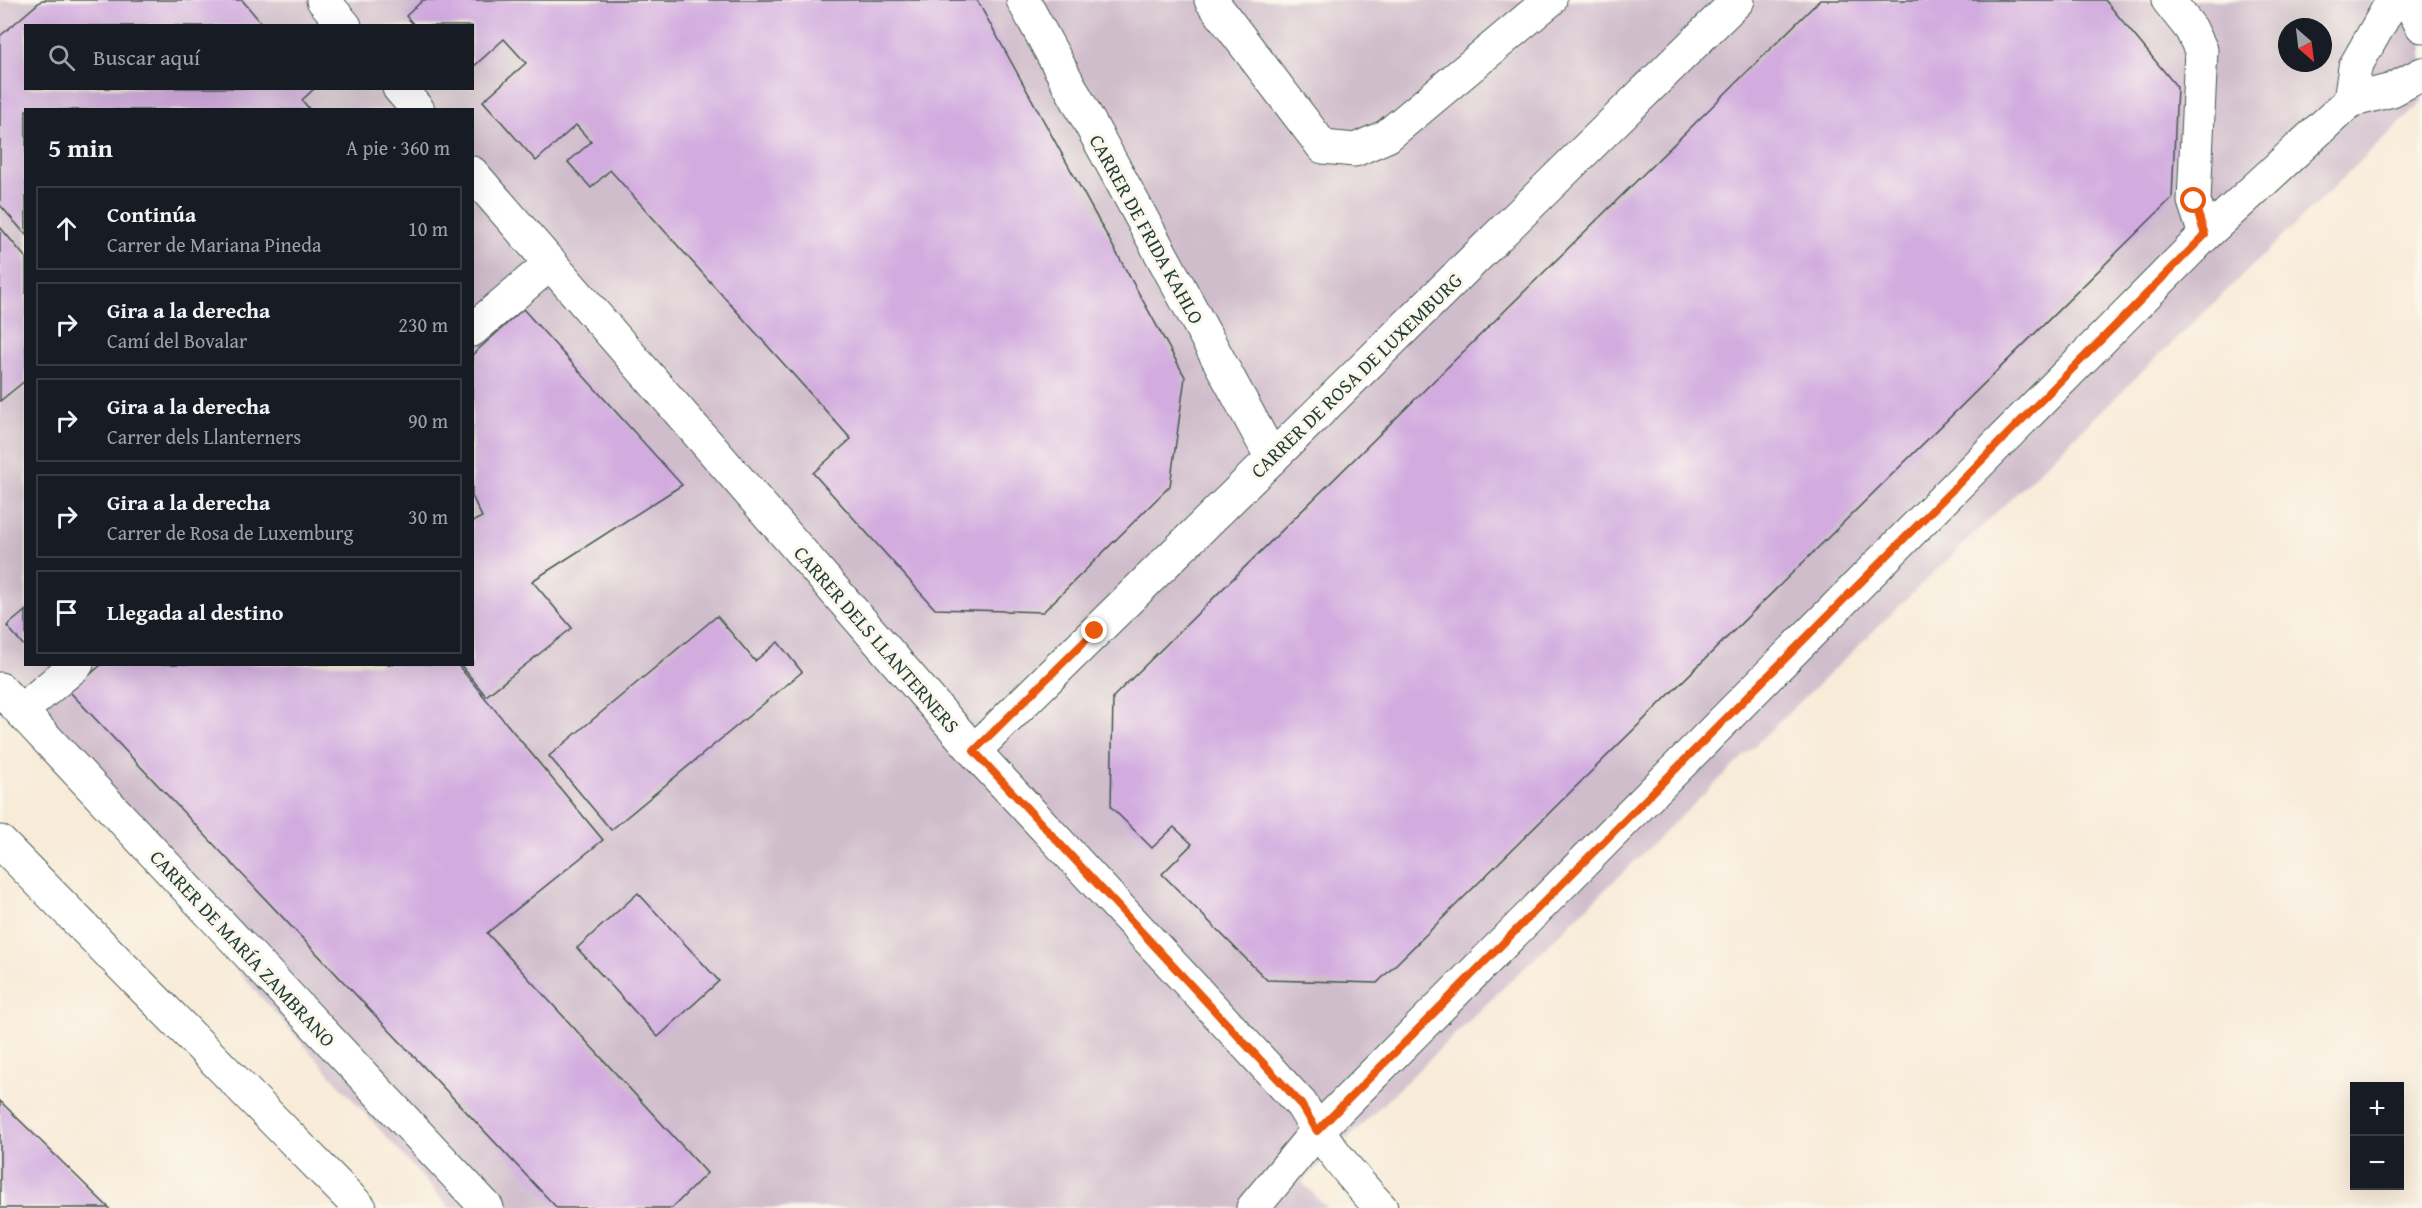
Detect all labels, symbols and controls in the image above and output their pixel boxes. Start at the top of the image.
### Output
north arrow [2278,18,2332,72]
search box [24,24,474,90]
icon: search [45,41,78,74]
text: Buscar aquí [93,41,200,73]
text: 5 min [48,128,113,167]
street label: CARRER DE FRIDA KAHLO [1083,129,1211,329]
text: A pie · 360 m [346,133,450,162]
route start [2180,187,2206,213]
text: Continúa [107,198,196,230]
icon: ahead [50,212,83,245]
text: 10 m [408,214,448,243]
text: Carrer de Mariana Pineda [107,230,321,259]
street label: CARRER DE ROSA DE LUXEMBURG [1244,266,1469,484]
text: Gira a la derecha [107,294,270,326]
icon: right [50,308,83,341]
text: 230 m [398,310,448,339]
text: Camí del Bovalar [107,326,247,355]
text: Gira a la derecha [107,390,270,422]
icon: right [50,404,83,437]
text: 90 m [408,406,448,435]
text: Carrer dels Llanterners [107,422,301,451]
text: Gira a la derecha [107,486,270,518]
icon: right [50,500,83,533]
text: 30 m [408,502,448,531]
text: Carrer de Rosa de Luxemburg [107,518,354,547]
street label: CARRER DELS LLANTERNERS [787,539,967,739]
icon: arrive [50,596,83,629]
text: Llegada al destino [107,596,283,628]
route end [1081,617,1107,643]
street label: CARRER DE MARÍA ZAMBRANO [144,843,342,1053]
map controls [2350,1082,2404,1190]
button: + [2350,1082,2404,1136]
button: − [2350,1136,2404,1190]

